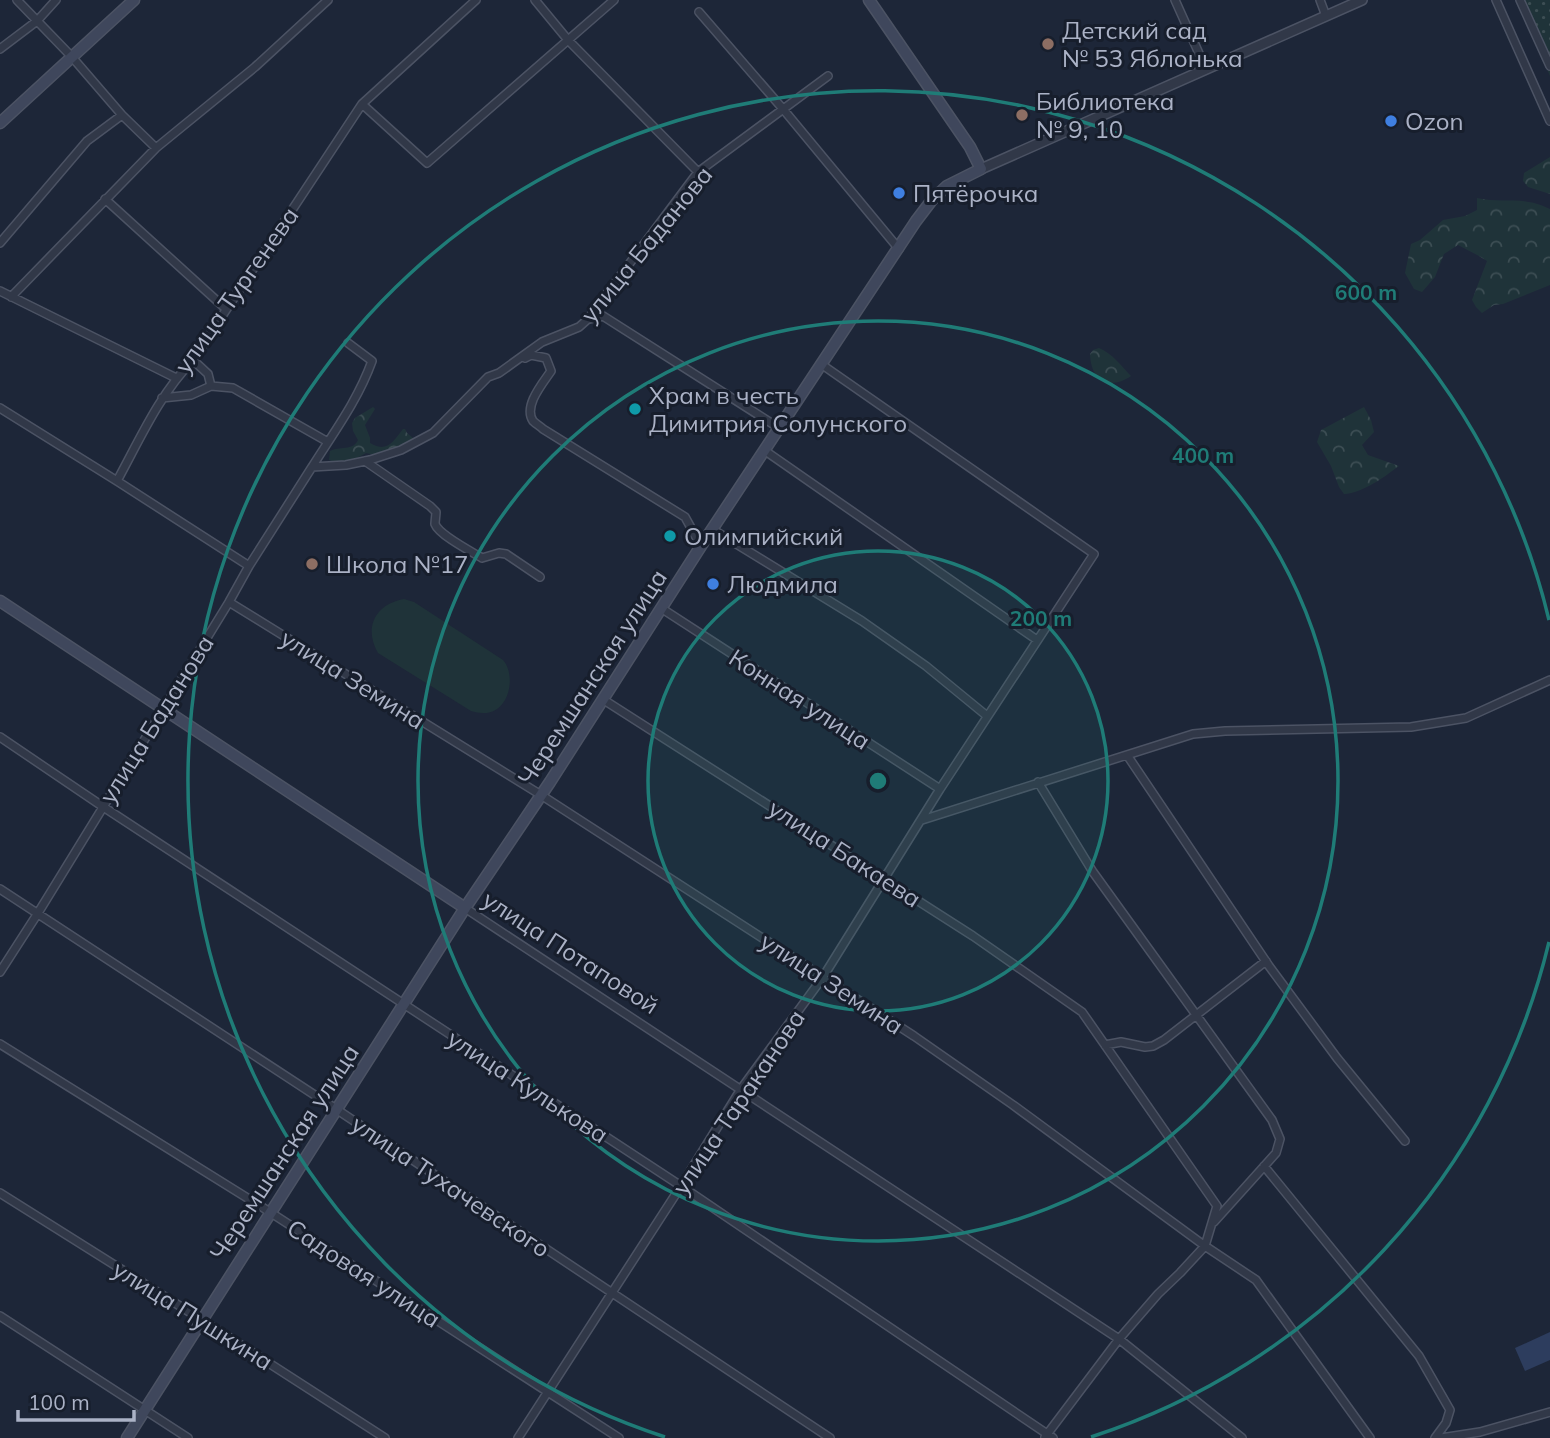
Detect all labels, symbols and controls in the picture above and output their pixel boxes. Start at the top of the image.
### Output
place label: Детский сад № 53 Яблонька [1062,15,1243,73]
marker: Детский сад № 53 Яблонька [1040,36,1056,52]
place label: Библиотека № 9, 10 [1036,86,1174,144]
place label: Ozon [1405,106,1464,136]
marker: Библиотека № 9, 10 [1014,107,1030,123]
marker: Ozon [1383,113,1399,129]
street label: улица Баданова [574,160,718,328]
place label: Пятёрочка [913,178,1038,208]
marker: Пятёрочка [891,185,907,201]
street label: улица Тургенева [167,201,305,379]
text: 600 m [1335,279,1397,305]
place label: Храм в честь Димитрия Солунского [649,380,907,438]
marker: Храм в честь Димитрия Солунского [627,401,643,417]
text: 400 m [1172,442,1234,468]
place label: Олимпийский [684,521,843,551]
marker: Олимпийский [662,528,678,544]
place label: Школа №17 [326,549,468,579]
marker: Школа №17 [304,556,320,572]
street label: Черемшанская улица [511,563,673,791]
place label: Людмила [727,569,838,599]
marker: Людмила [705,576,721,592]
text: 200 m [1010,605,1072,631]
street label: улица Земина [275,623,431,735]
street label: улица Баданова [92,629,220,809]
street label: Конная улица [724,642,876,756]
centre of rings [866,769,890,793]
street label: улица Бакаева [763,793,927,913]
street label: улица Потаповой [477,884,665,1020]
street label: улица Земина [755,926,909,1040]
street label: улица Тараканова [665,1004,811,1200]
street label: улица Кулькова [442,1023,614,1149]
street label: Черемшанская улица [203,1038,365,1266]
street label: улица Тухачевского [346,1108,556,1264]
street label: Садовая улица [282,1212,446,1334]
street label: улица Пушкина [107,1254,279,1376]
scale bar [18,1378,133,1422]
text: 100 m [28,1389,90,1415]

